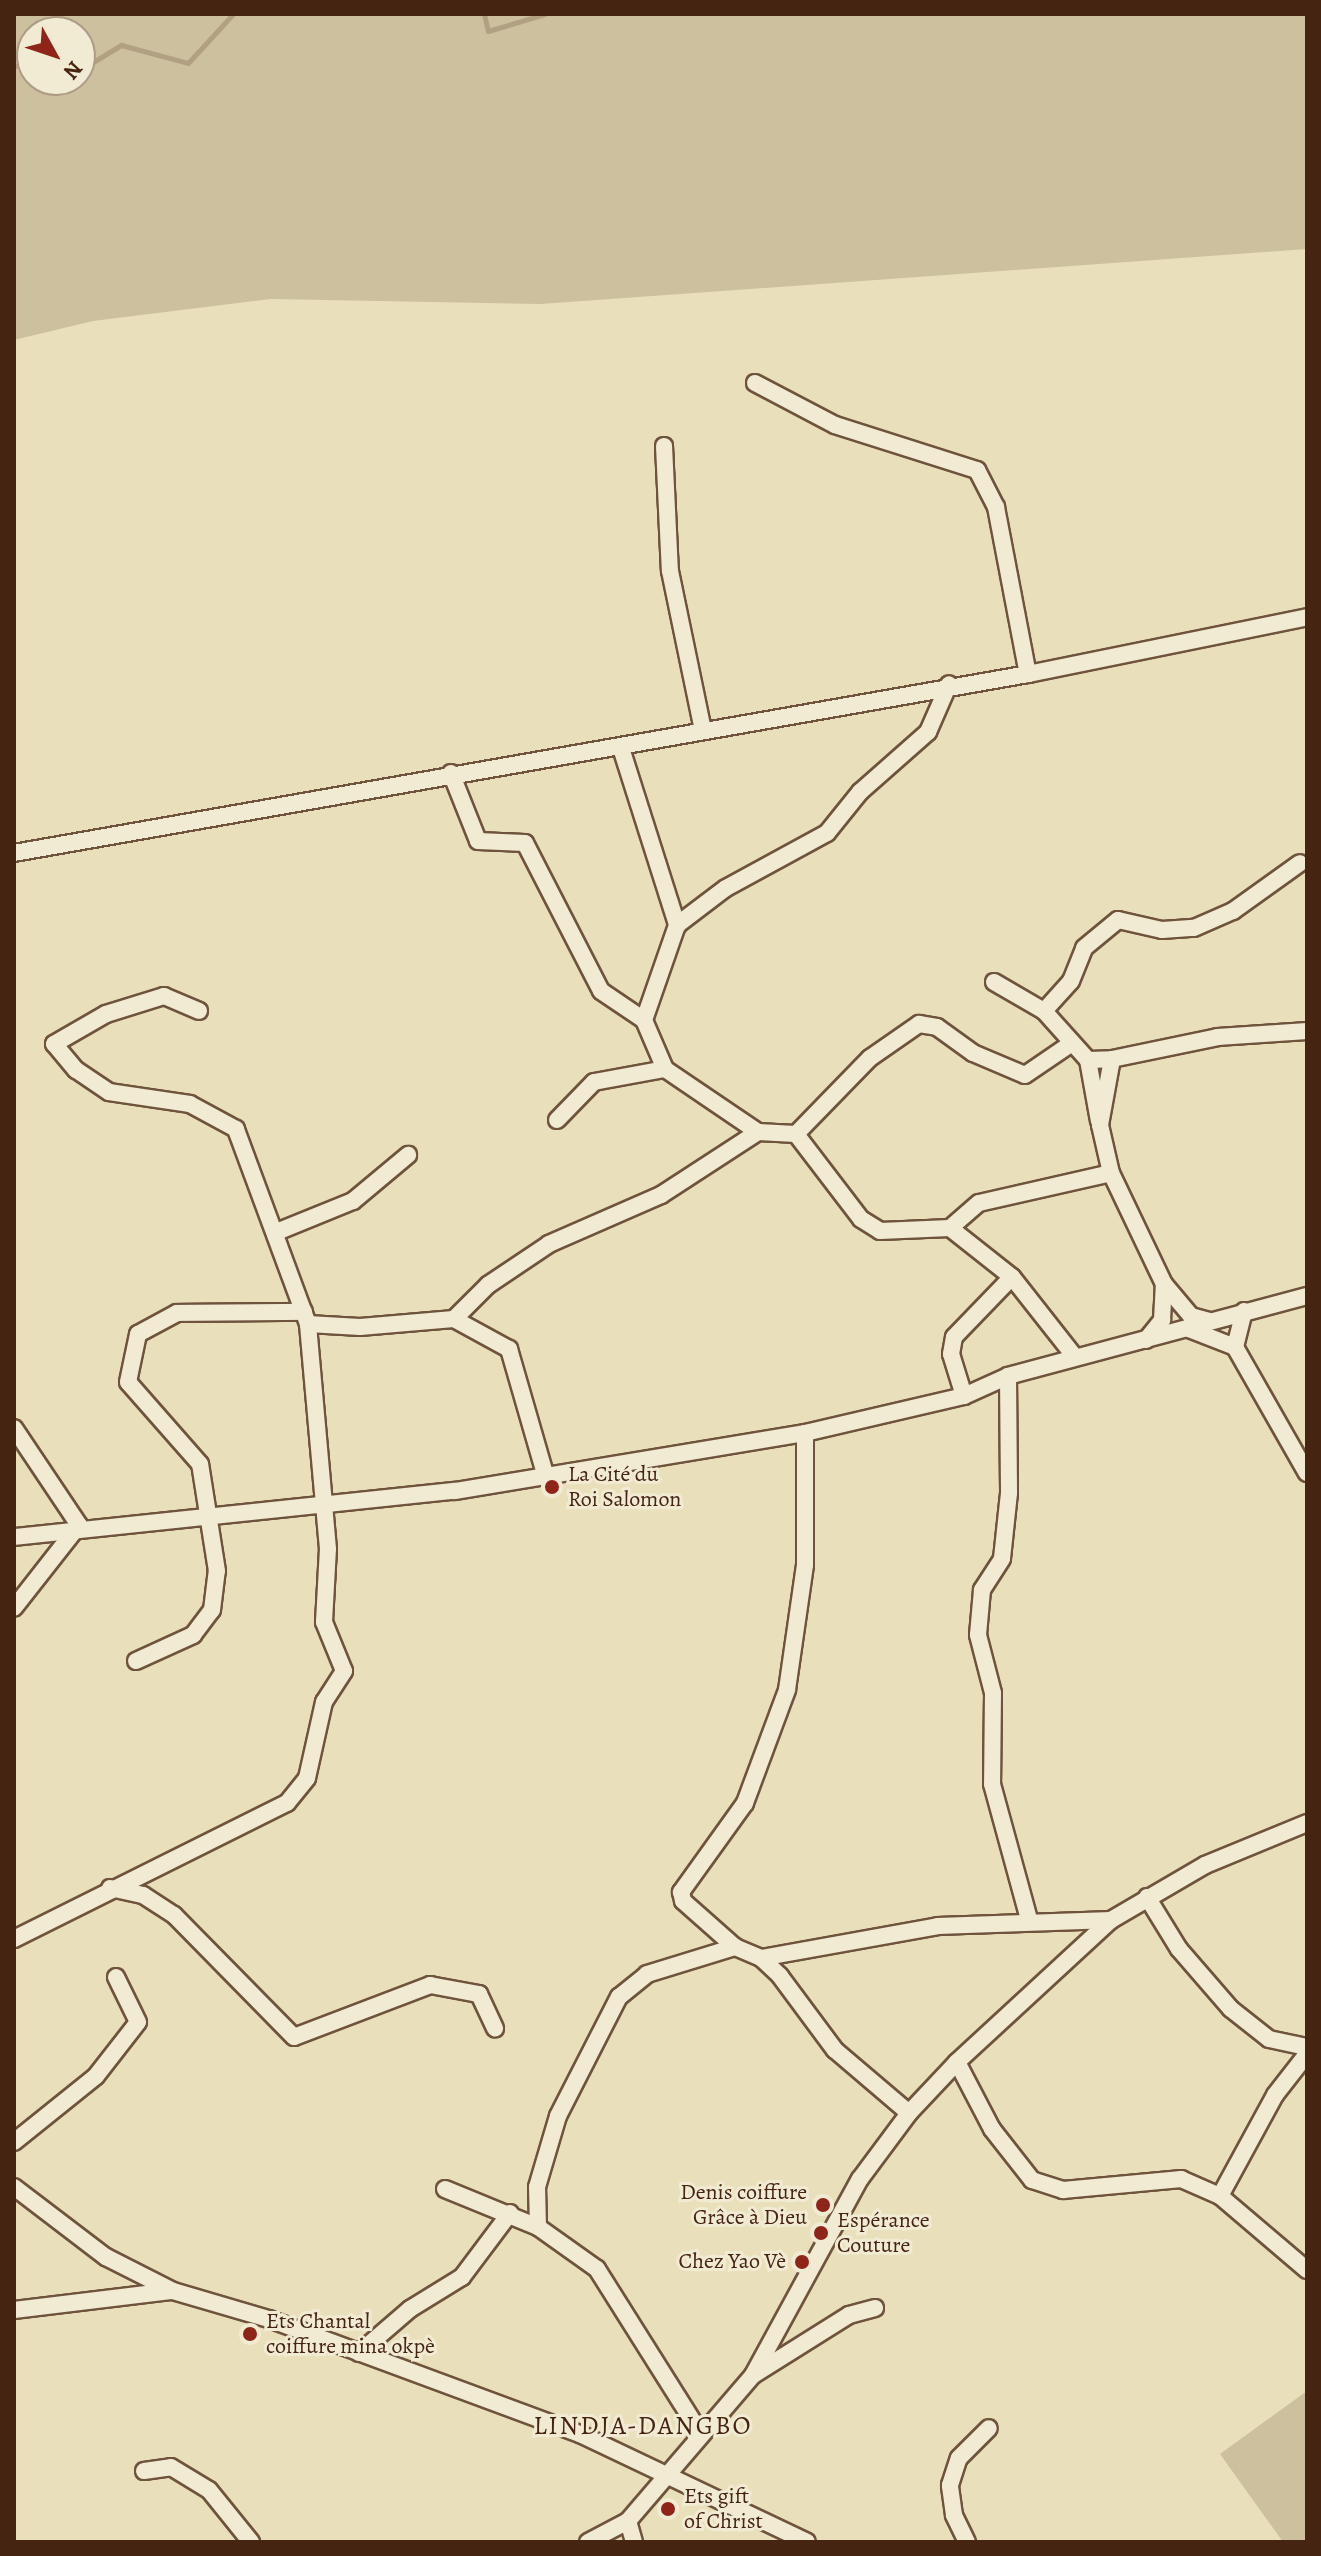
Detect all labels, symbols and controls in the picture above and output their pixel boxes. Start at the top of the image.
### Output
north arrow [16,16,96,96]
text: N [56,54,89,86]
place label: La Cité du Roi Salomon [568,1461,681,1512]
marker: La Cité du Roi Salomon [543,1478,561,1496]
place label: Denis coiffure Grâce à Dieu [680,2179,807,2230]
marker: Denis coiffure Grâce à Dieu [814,2196,832,2214]
place label: Espérance Couture [837,2207,930,2258]
marker: Espérance Couture [812,2224,830,2242]
place label: Chez Yao Vè [678,2249,786,2275]
marker: Chez Yao Vè [793,2253,811,2271]
place label: Ets Chantal coiffure mina okpè [266,2308,435,2360]
marker: Ets Chantal coiffure mina okpè [241,2325,259,2343]
district label: LINDJA-DANGBO [534,2410,752,2442]
place label: Ets gift of Christ [684,2483,763,2534]
marker: Ets gift of Christ [659,2500,677,2518]

